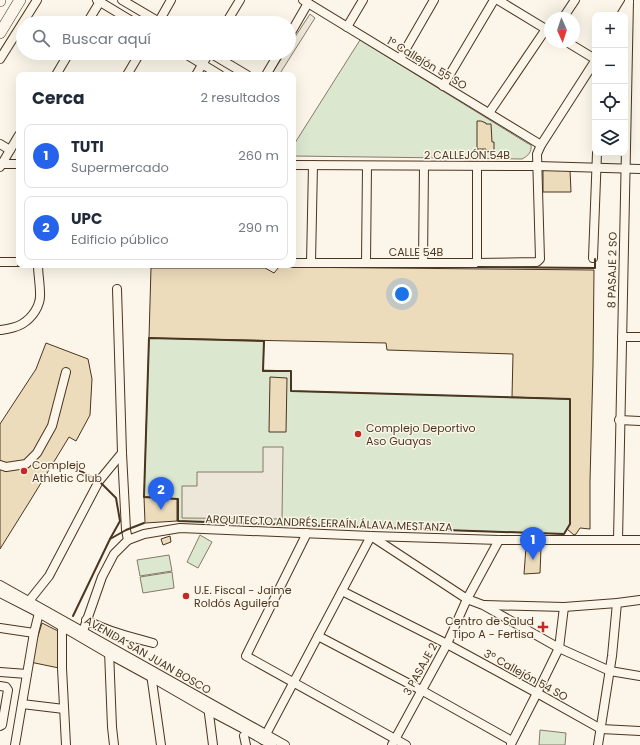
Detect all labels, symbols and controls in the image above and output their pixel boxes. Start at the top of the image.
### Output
north arrow [544,12,580,48]
map controls [592,12,628,156]
button: + [592,12,628,48]
search box [16,16,296,60]
icon: search [30,27,52,49]
text: Buscar aquí [62,28,151,49]
street label: 1º Callejón 55 SO [384,33,470,93]
button: − [592,48,628,84]
button: locate [592,84,628,120]
text: Cerca [32,86,85,110]
text: 2 resultados [200,88,280,107]
button: layers [592,120,628,156]
text: TUTI [71,136,104,157]
text: 1 [44,146,48,165]
text: 260 m [238,146,279,165]
street label: 2 CALLEJÓN 54B [424,147,510,163]
text: Supermercado [71,158,169,177]
text: UPC [71,208,102,229]
text: 2 [42,218,50,237]
text: 290 m [238,218,279,237]
text: Edificio público [71,230,169,249]
street label: 8 PASAJE 2 SO [603,231,621,308]
street label: CALLE 54B [389,244,444,260]
your location [392,284,412,304]
place label: Complejo Deportivo Aso Guayas [366,420,476,449]
marker: Complejo Deportivo Aso Guayas [353,429,363,439]
place label: Complejo Athletic Club [32,457,102,486]
marker: Complejo Athletic Club [19,466,29,476]
pin: 2 [148,477,174,510]
street label: ARQUITECTO ANDRÉS EFRAÍN ÁLAVA MESTANZA [205,511,453,535]
pin: 1 [520,527,546,560]
place label: U.E. Fiscal - Jaime Roldós Aguilera [194,582,292,611]
marker: U.E. Fiscal - Jaime Roldós Aguilera [181,591,191,601]
street label: AVENIDA SAN JUAN BOSCO [82,612,215,698]
place label: Centro de Salud Tipo A - Fertisa [445,613,534,642]
marker: Centro de Salud Tipo A - Fertisa [537,621,549,633]
street label: 3 PASAJE 2 [399,640,441,698]
street label: 3º Callejón 54 SO [481,645,571,705]

